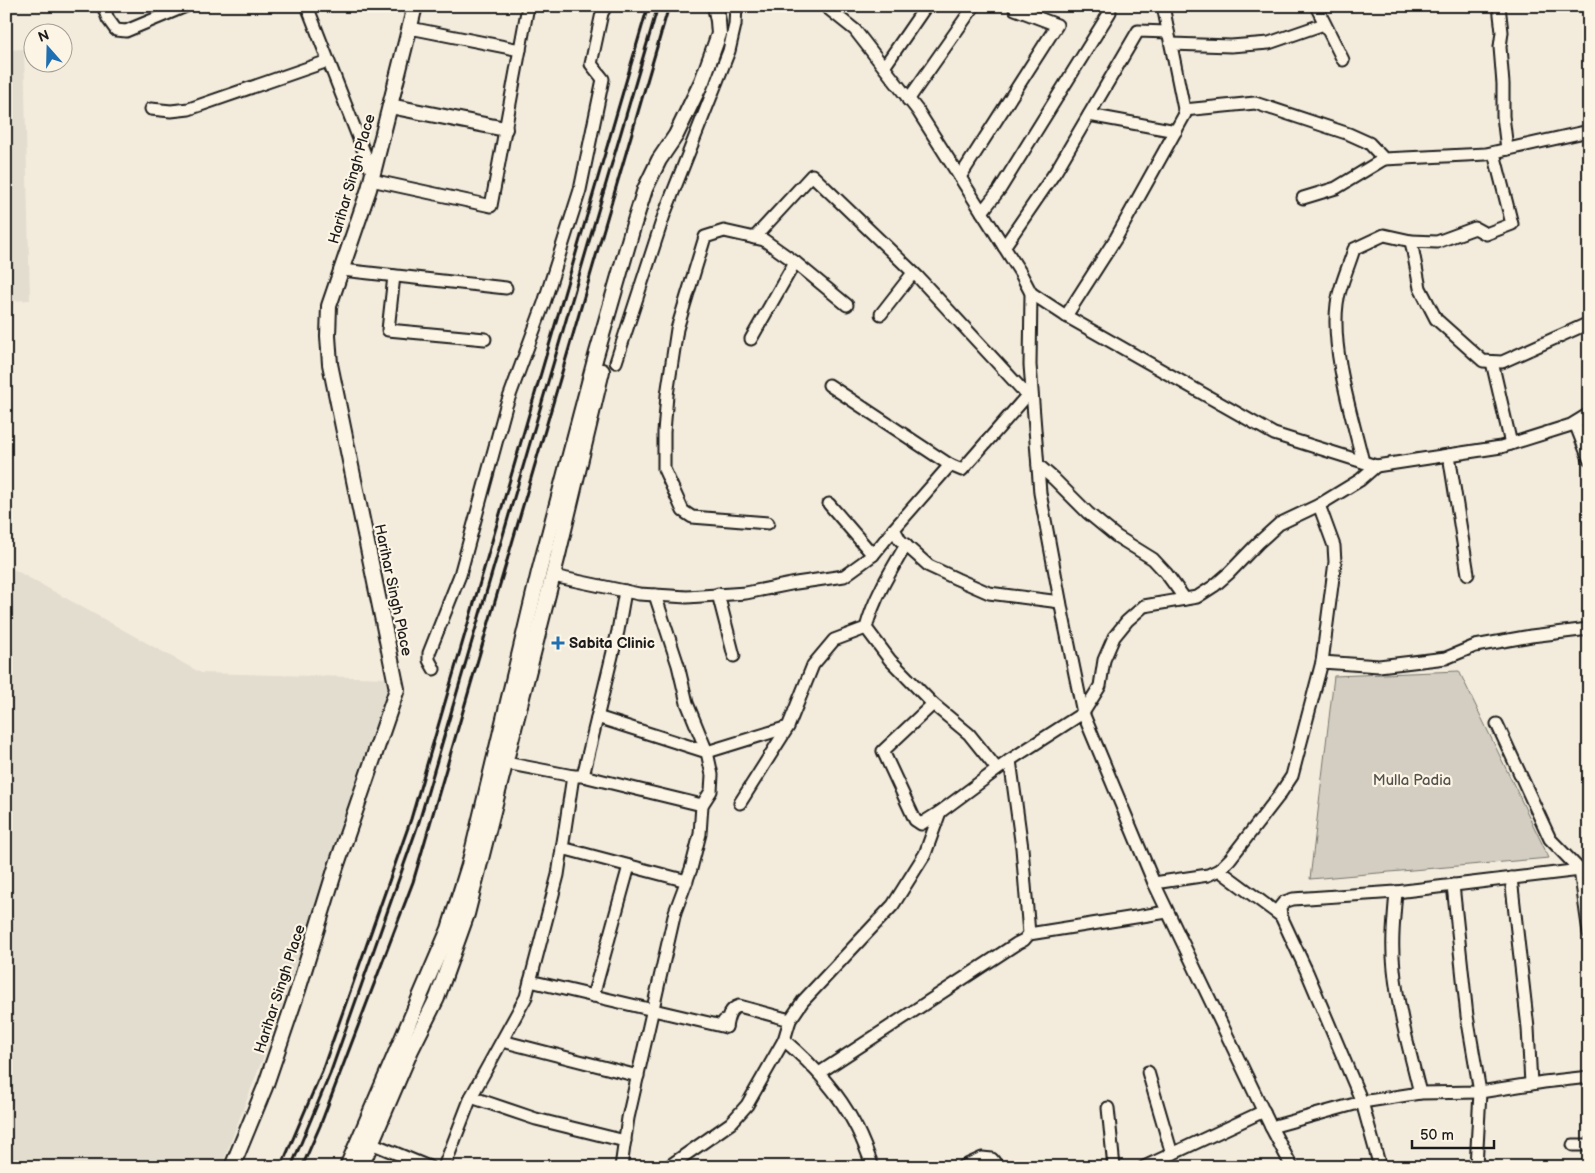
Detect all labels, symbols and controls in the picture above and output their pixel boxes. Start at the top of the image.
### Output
north arrow [22,22,72,72]
text: N [36,26,52,46]
street label: Harihar Singh Place [324,112,380,246]
street label: Harihar Singh Place [370,522,416,658]
place label: Sabita Clinic [569,634,655,653]
marker: Sabita Clinic [551,636,565,650]
park label: Mulla Padia [1373,771,1451,790]
street label: Harihar Singh Place [250,922,310,1056]
scale bar [1412,1118,1495,1150]
text: 50 m [1420,1126,1454,1145]

